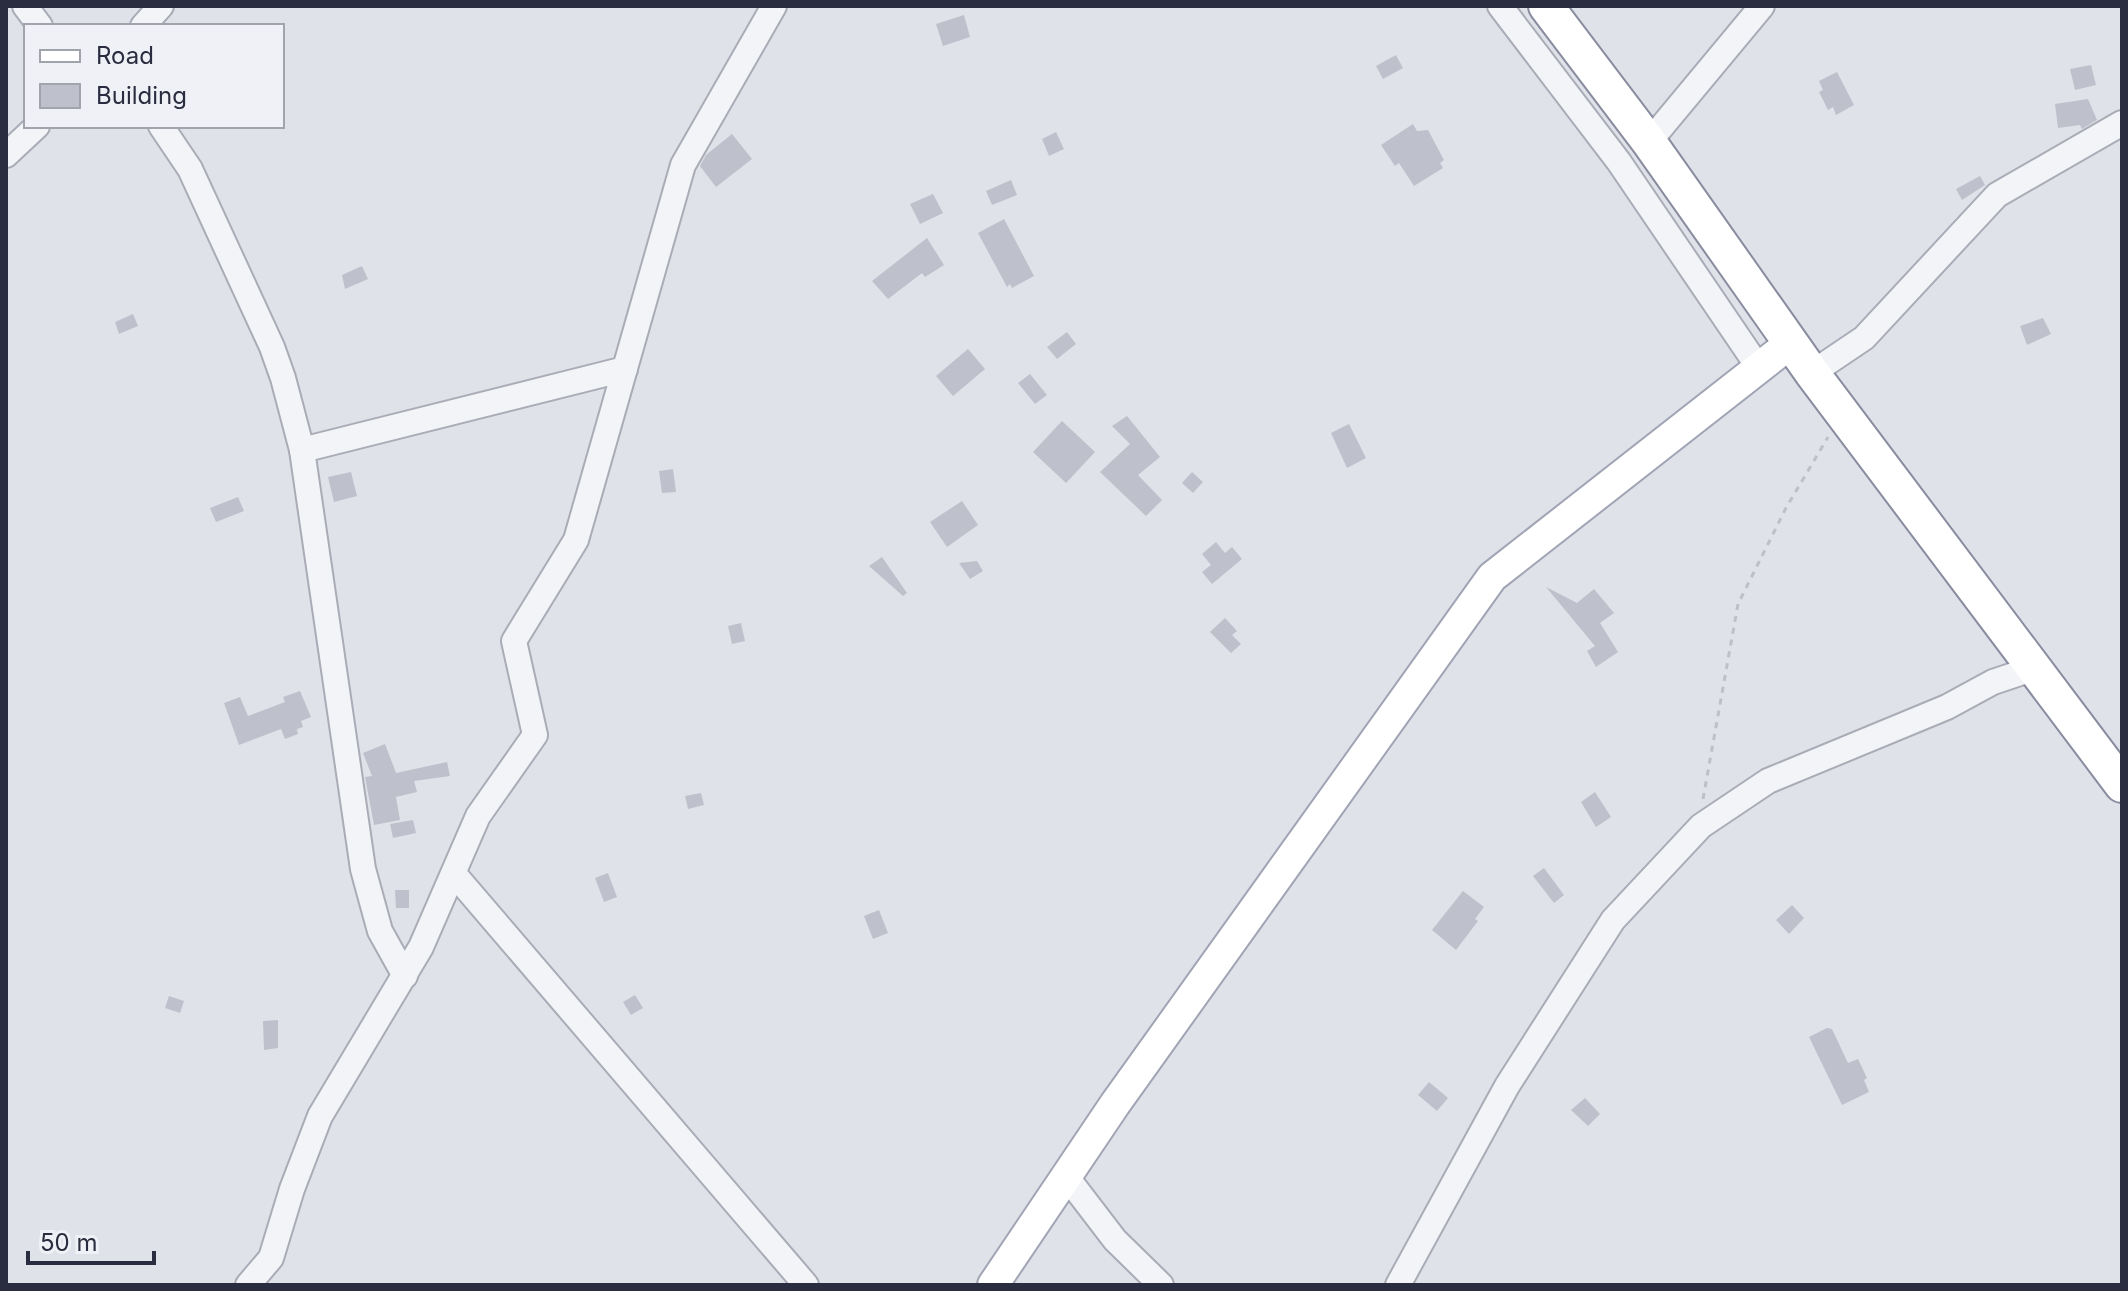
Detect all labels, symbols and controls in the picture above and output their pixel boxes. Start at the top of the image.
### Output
legend [24,24,284,128]
text: Road [96,41,154,70]
text: Building [96,81,187,110]
scale bar [28,1215,154,1265]
text: 50 m [40,1228,98,1257]

